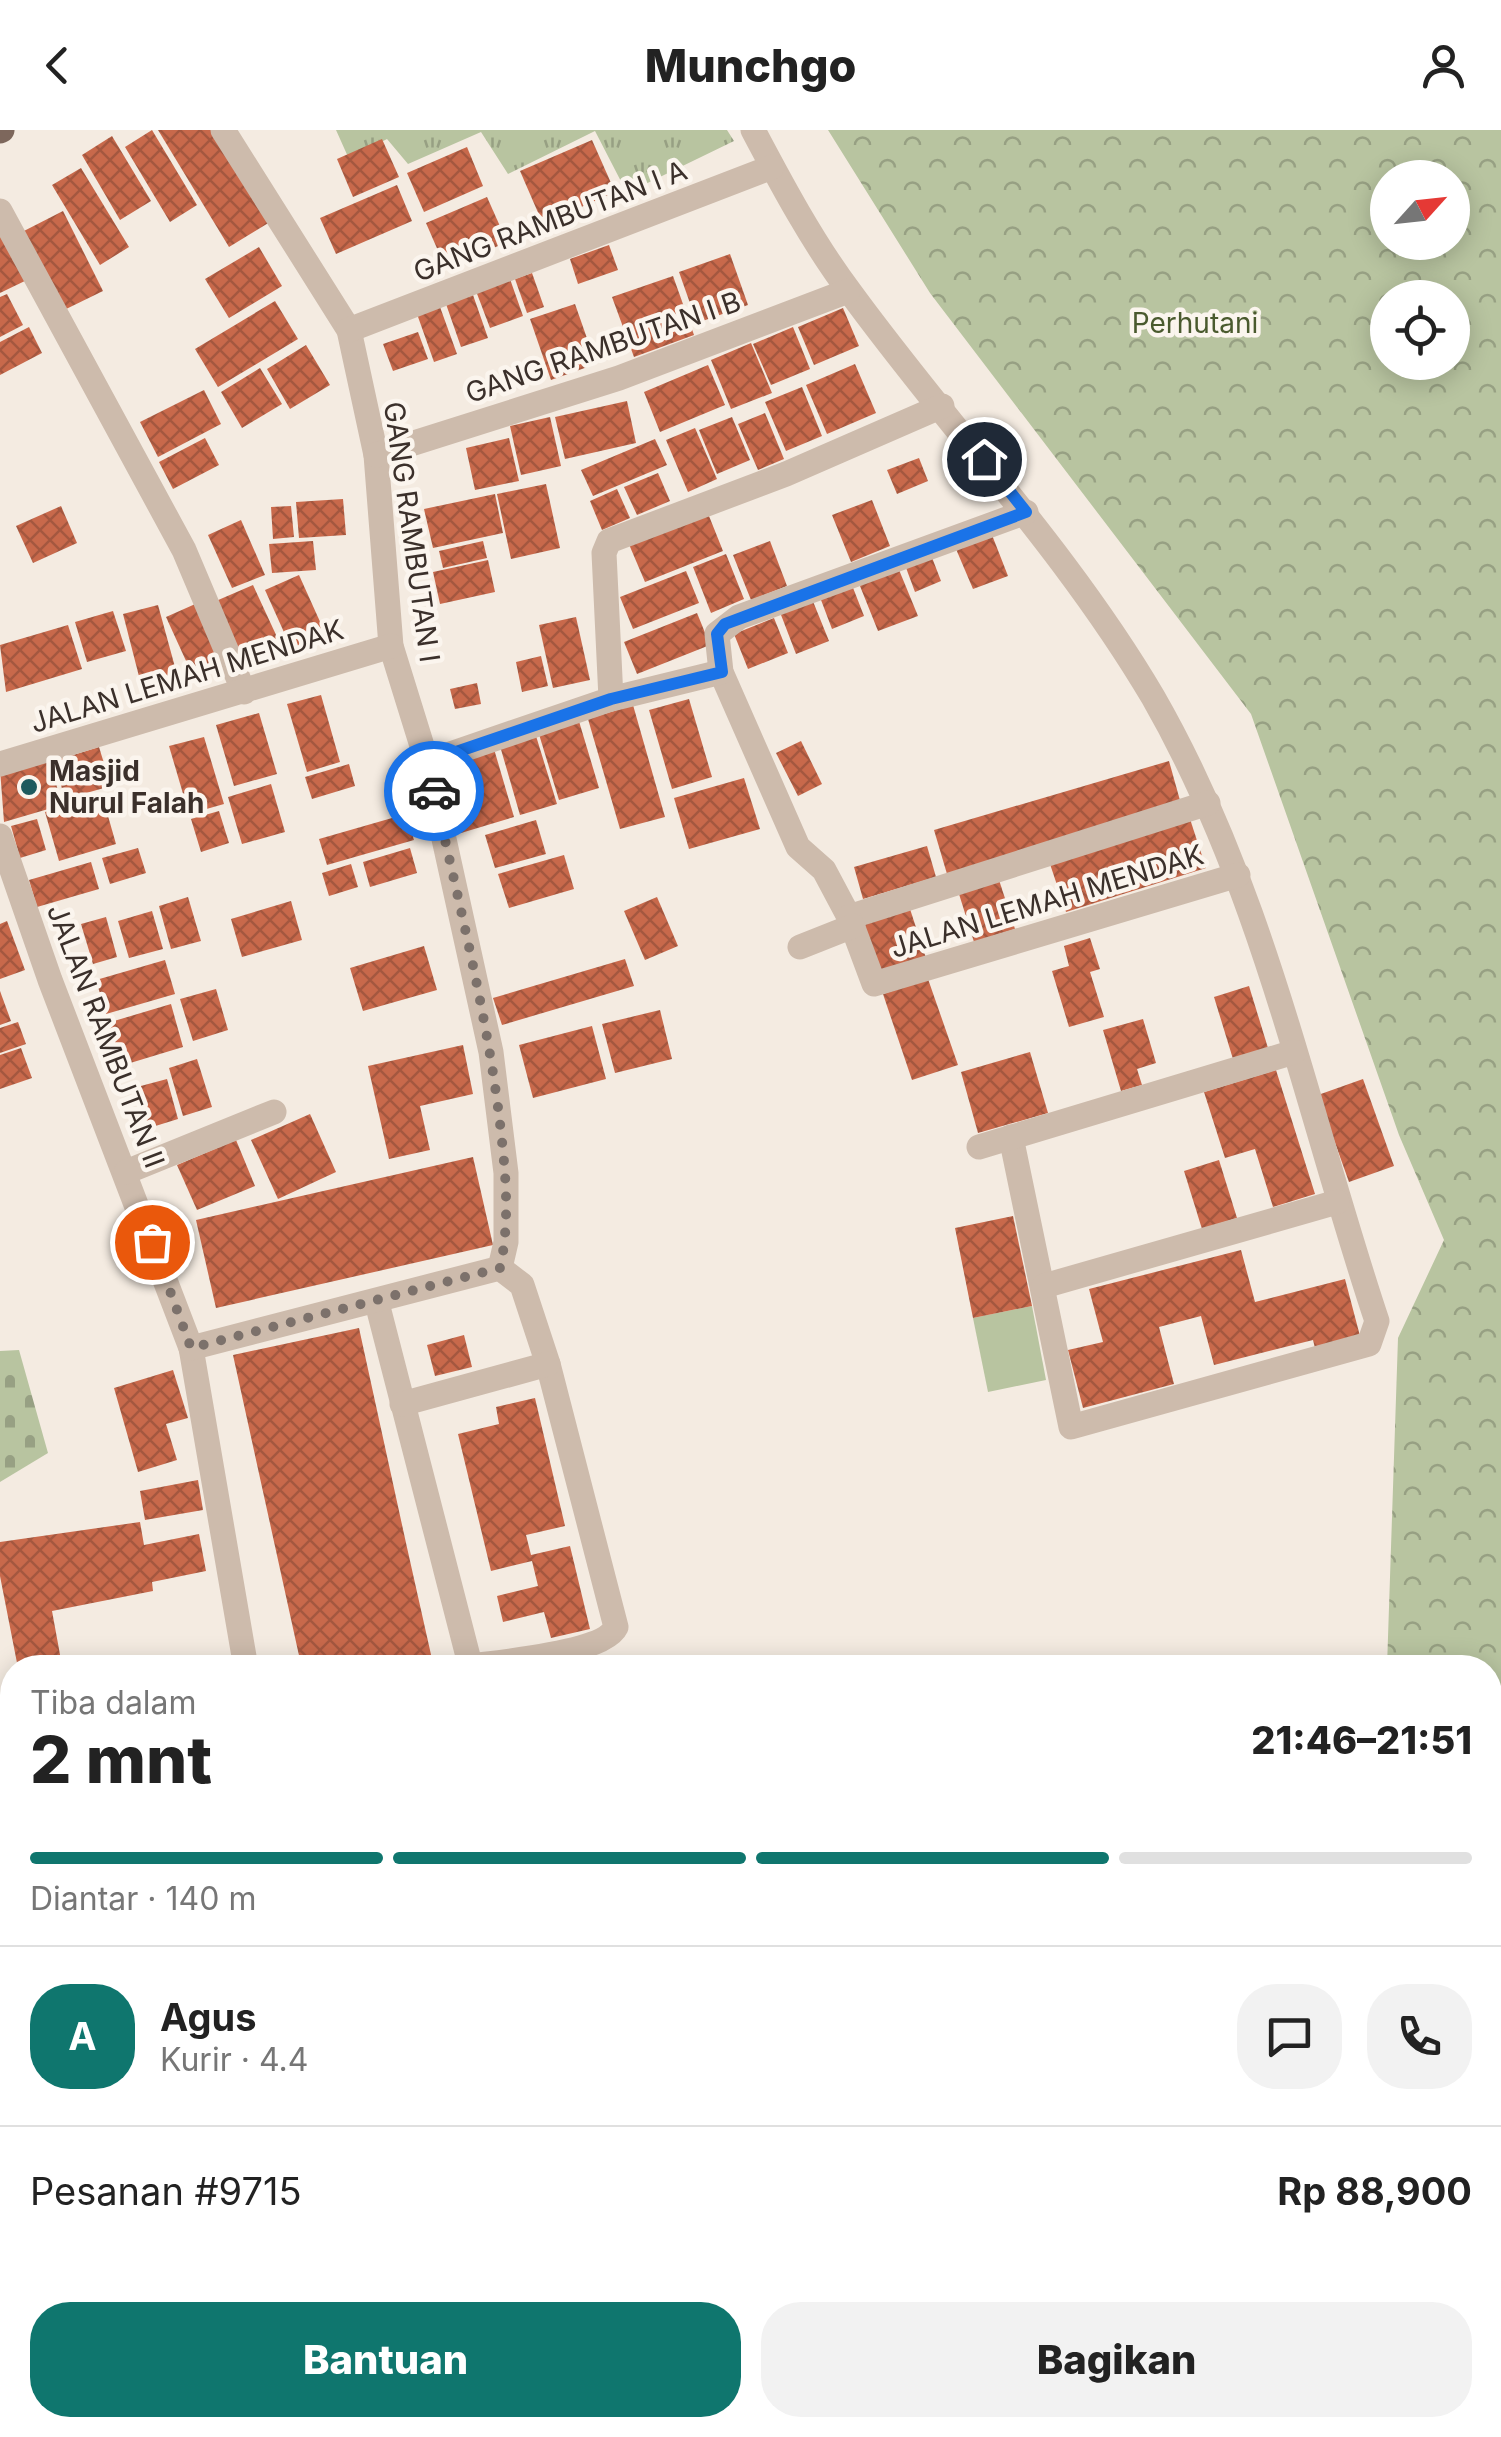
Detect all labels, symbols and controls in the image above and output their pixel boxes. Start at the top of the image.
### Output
icon: back [30,38,85,93]
text: Munchgo [645,38,856,93]
icon: person [1416,38,1471,93]
street label: GANG RAMBUTAN I A [409,153,691,289]
north arrow [1370,160,1470,260]
map controls [1370,160,1470,380]
button: locate [1370,280,1470,380]
street label: GANG RAMBUTAN I B [461,284,745,410]
park label: Perhutani [1132,306,1258,340]
street label: GANG RAMBUTAN I [377,400,447,664]
pin [942,417,1027,502]
icon: home [957,432,1012,487]
street label: JALAN LEMAH MENDAK [26,612,348,740]
courier [384,741,484,841]
place label: Masjid Nurul Falah [49,754,204,820]
icon: car [407,764,462,819]
marker: Masjid Nurul Falah [18,776,40,798]
street label: JALAN LEMAH MENDAK [886,837,1208,965]
street label: JALAN RAMBUTAN II [40,899,172,1173]
pin [110,1200,195,1285]
icon: bag [125,1215,180,1270]
text: Tiba dalam [30,1683,197,1722]
text: 21:46–21:51 [1251,1717,1472,1763]
text: 2 mnt [30,1720,212,1799]
text: Diantar · 140 m [30,1879,256,1918]
button: chat [1237,1984,1342,2089]
button: phone [1367,1984,1472,2089]
text: Agus [160,1994,256,2040]
text: A [68,2013,97,2059]
text: Kurir · 4.4 [160,2040,308,2079]
text: Pesanan #9715 [30,2168,302,2214]
text: Rp 88,900 [1277,2168,1472,2214]
button: Bantuan [30,2302,741,2417]
button: Bagikan [761,2302,1472,2417]

